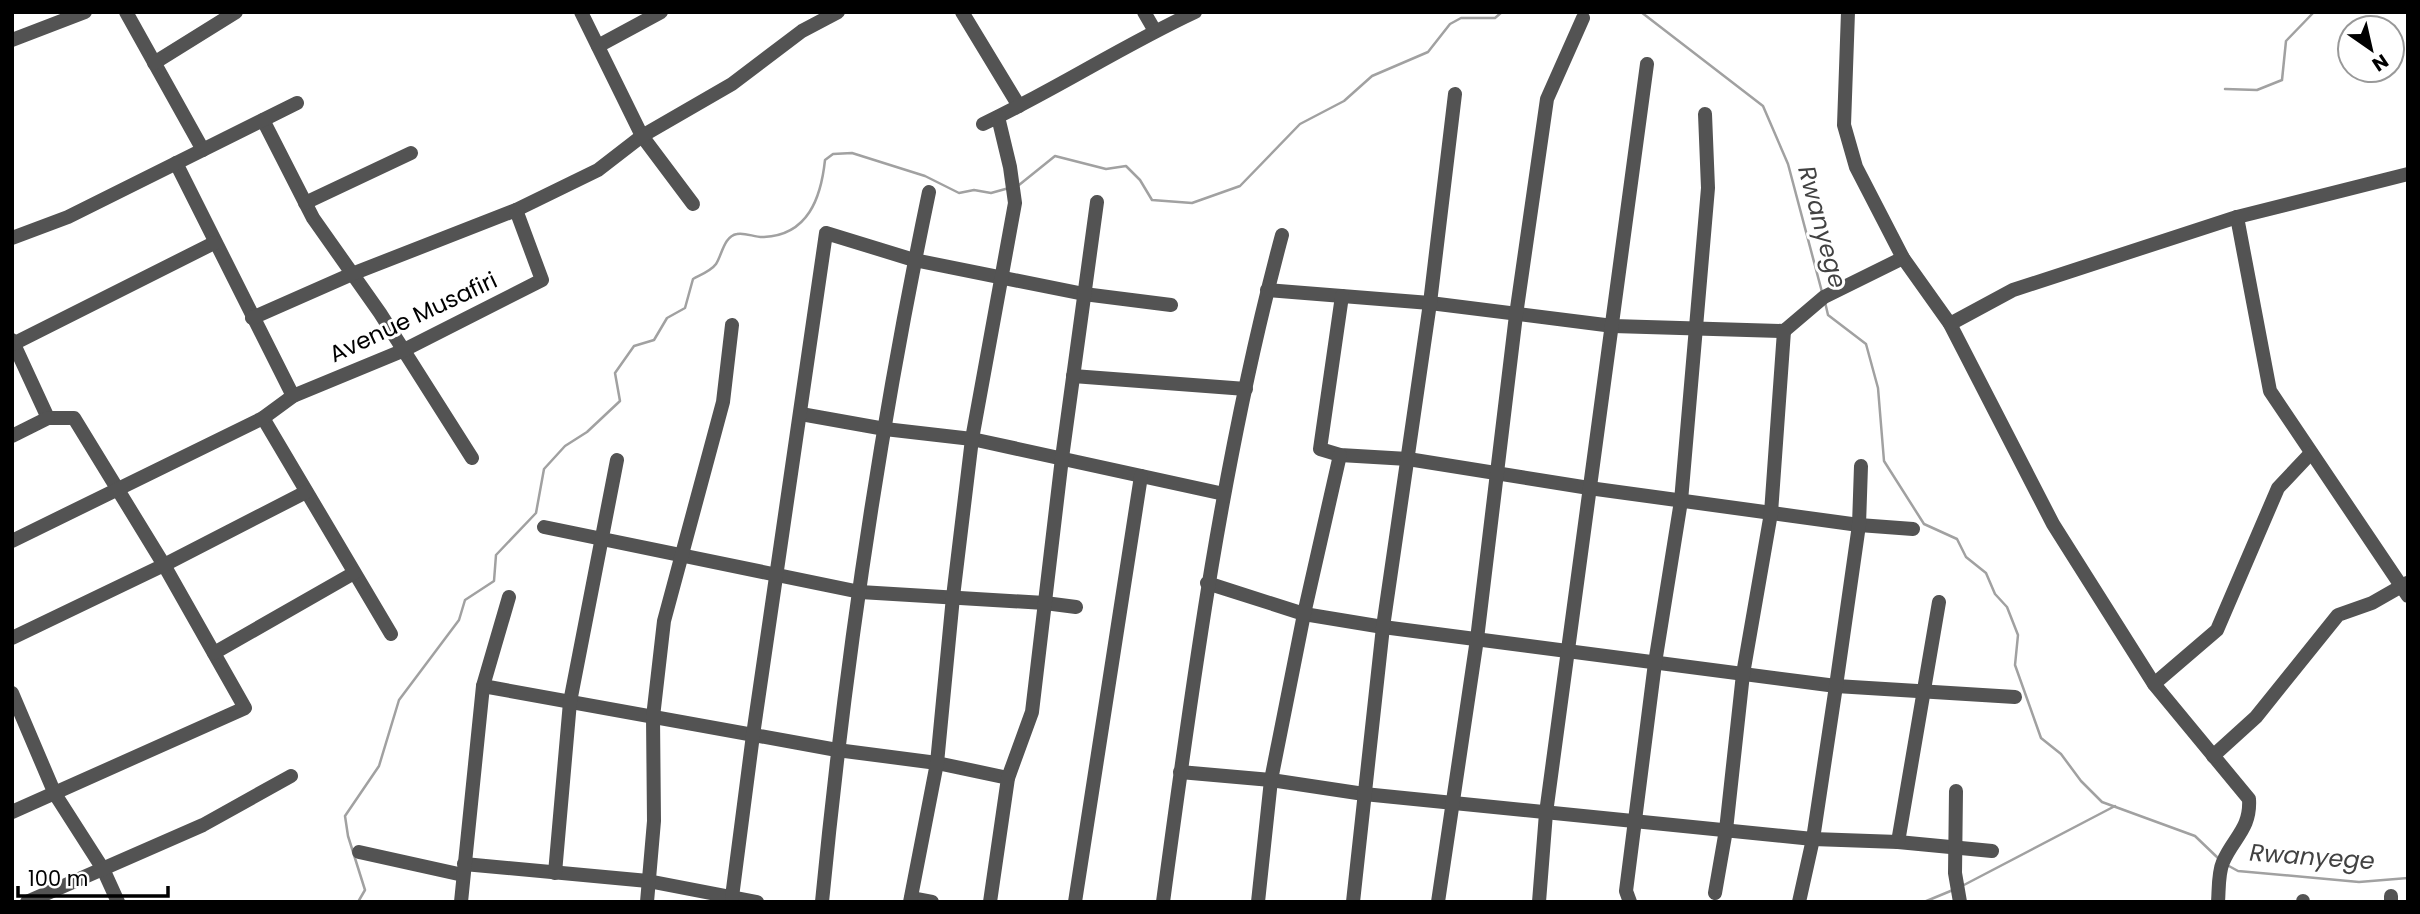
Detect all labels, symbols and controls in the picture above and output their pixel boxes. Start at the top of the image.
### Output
north arrow [2336,14,2406,84]
text: N [2367,47,2394,78]
water label: Rwanyege [1790,162,1855,292]
street label: Avenue Musafiri [324,264,502,370]
water label: Rwanyege [2248,836,2376,877]
scale bar [18,855,168,899]
text: 100 m [28,864,88,893]

